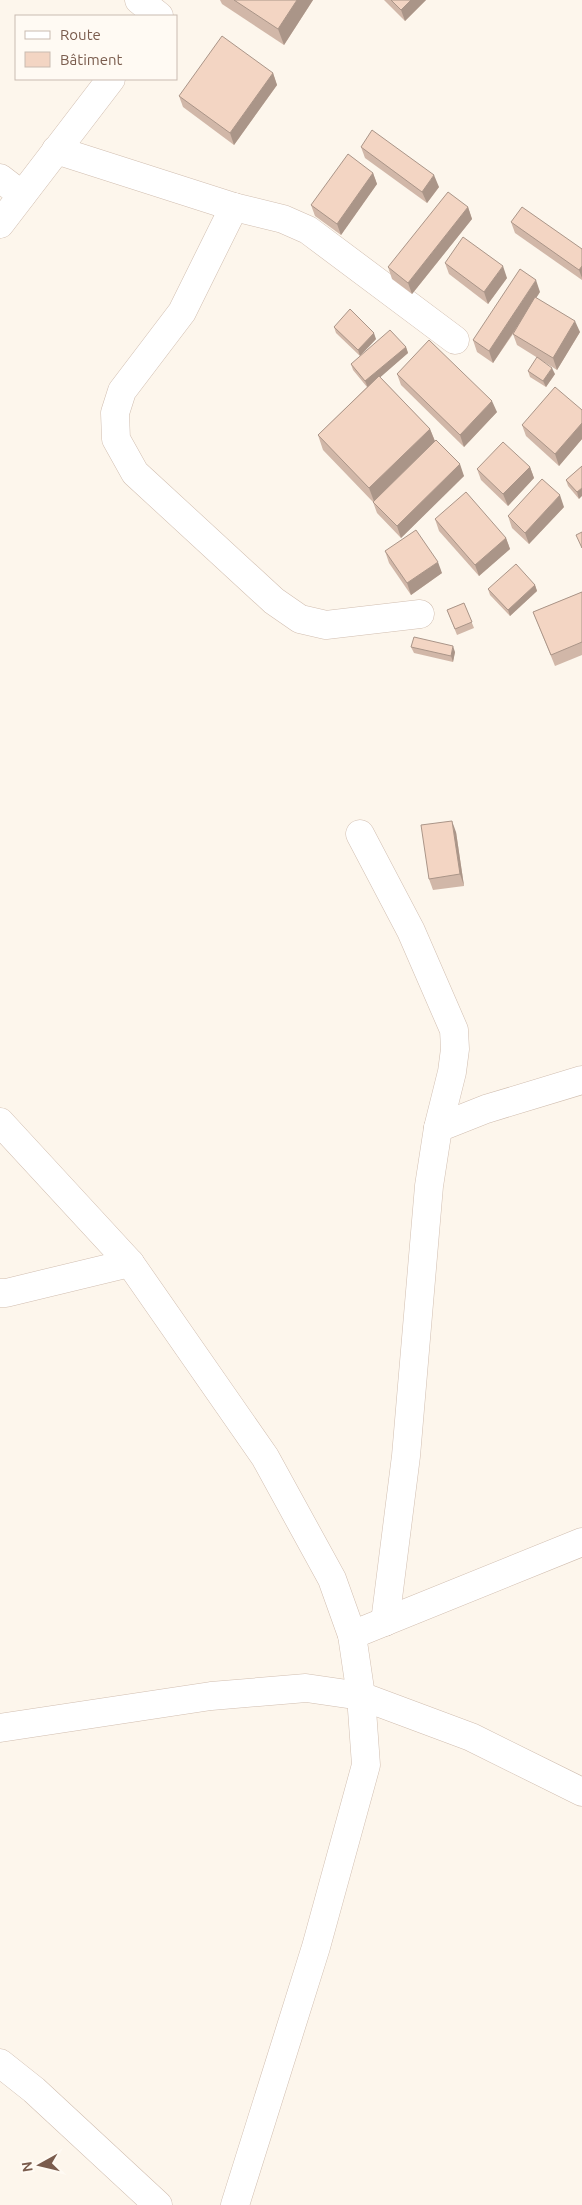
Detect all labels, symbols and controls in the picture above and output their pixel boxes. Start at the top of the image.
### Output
legend [15,15,178,80]
text: Route [60,26,101,43]
text: Bâtiment [60,51,123,68]
north arrow [15,2140,65,2190]
text: N [18,2161,36,2173]

